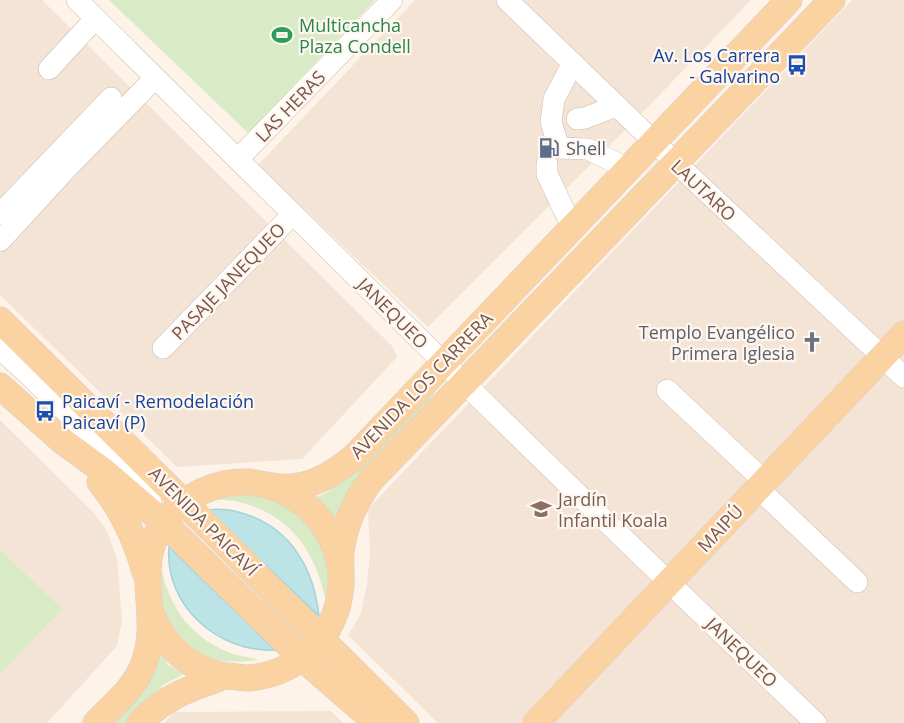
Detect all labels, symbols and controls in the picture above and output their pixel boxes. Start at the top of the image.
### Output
place label: Multicancha Plaza Condell [299,13,411,58]
sports icon: Multicancha Plaza Condell [270,23,294,47]
place label: Av. Los Carrera - Galvarino [653,43,780,88]
bus stop icon: Av. Los Carrera - Galvarino [785,53,809,77]
street label: LAS HERAS [250,65,330,147]
fuel station icon: Shell [537,136,561,160]
place label: Shell [566,136,606,160]
street label: LAUTARO [666,154,742,226]
street label: PASAJE JANEQUEO [166,217,290,345]
street label: JANEQUEO [351,271,434,354]
street label: AVENIDA LOS CARRERA [345,306,498,464]
place label: Templo Evangélico Primera Iglesia [639,320,795,365]
church icon: Templo Evangélico Primera Iglesia [800,330,824,354]
place label: Paicaví - Remodelación Paicaví (P) [62,389,254,434]
bus stop icon: Paicaví - Remodelación Paicaví (P) [33,399,57,423]
street label: AVENIDA PAICAVÍ [144,461,265,582]
place label: Jardín Infantil Koala [556,487,668,532]
school or university icon: Jardín Infantil Koala [529,497,553,521]
street label: MAIPÚ [692,499,748,557]
street label: JANEQUEO [700,610,783,692]

